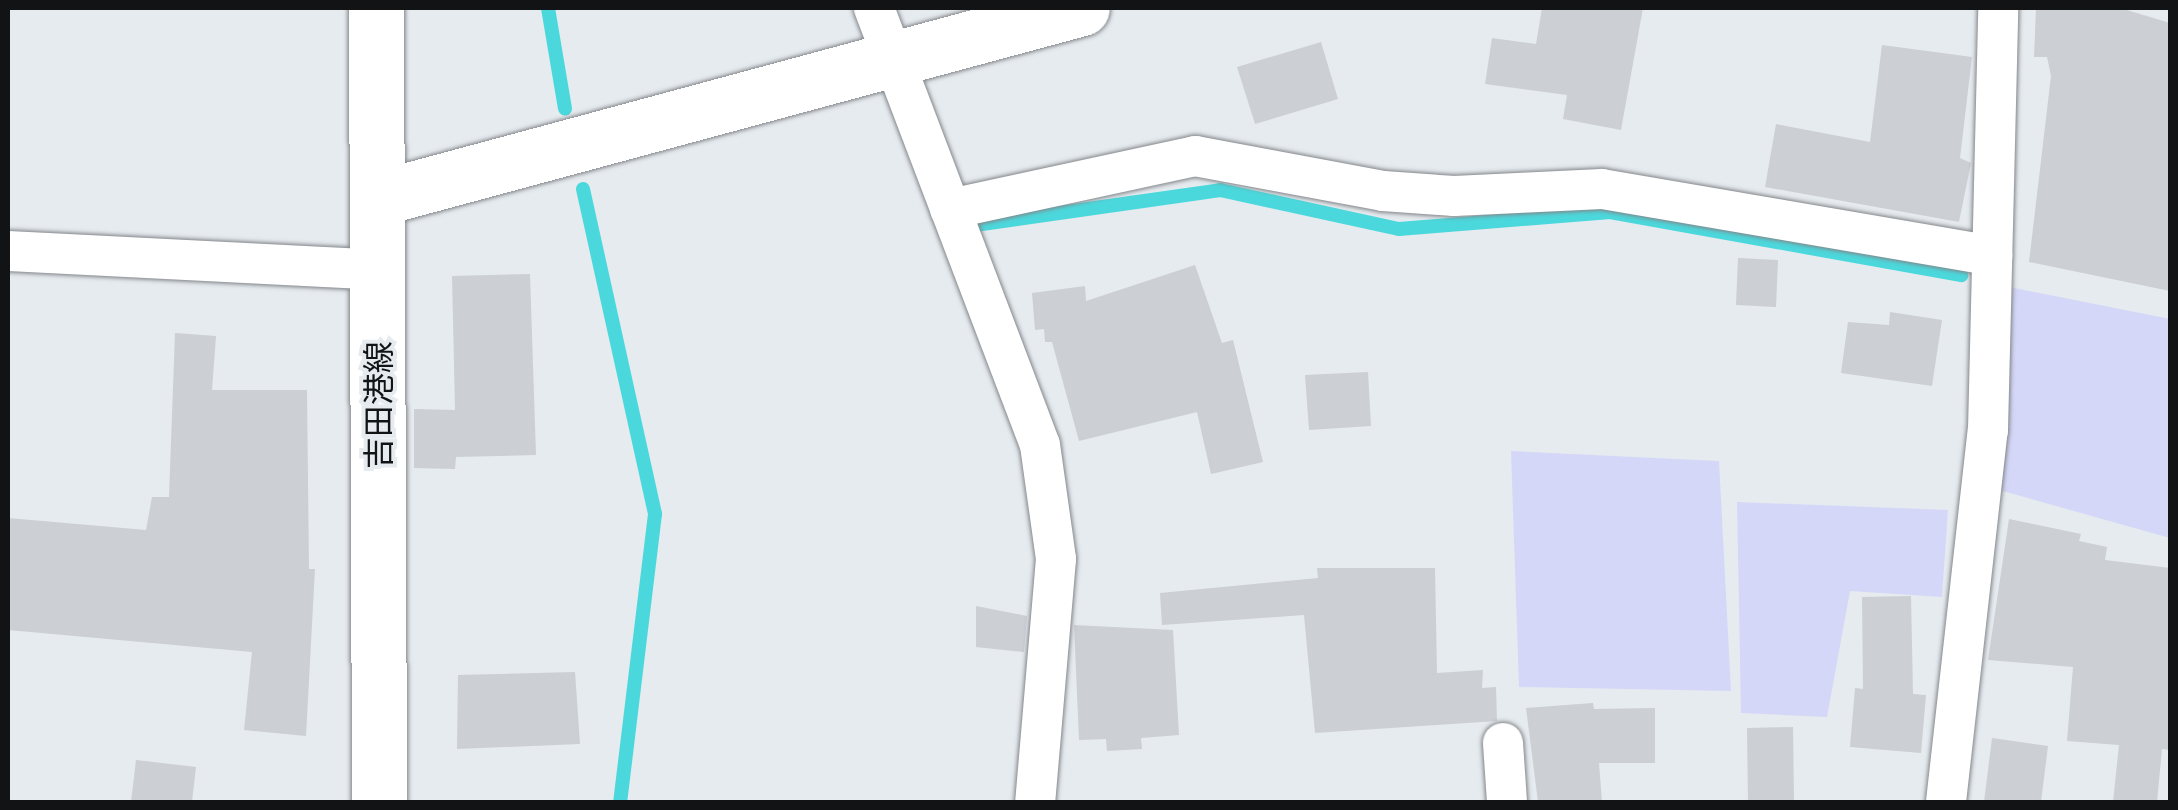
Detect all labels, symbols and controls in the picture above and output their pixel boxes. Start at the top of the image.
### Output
street label: 吉田港線 [360,341,398,469]

